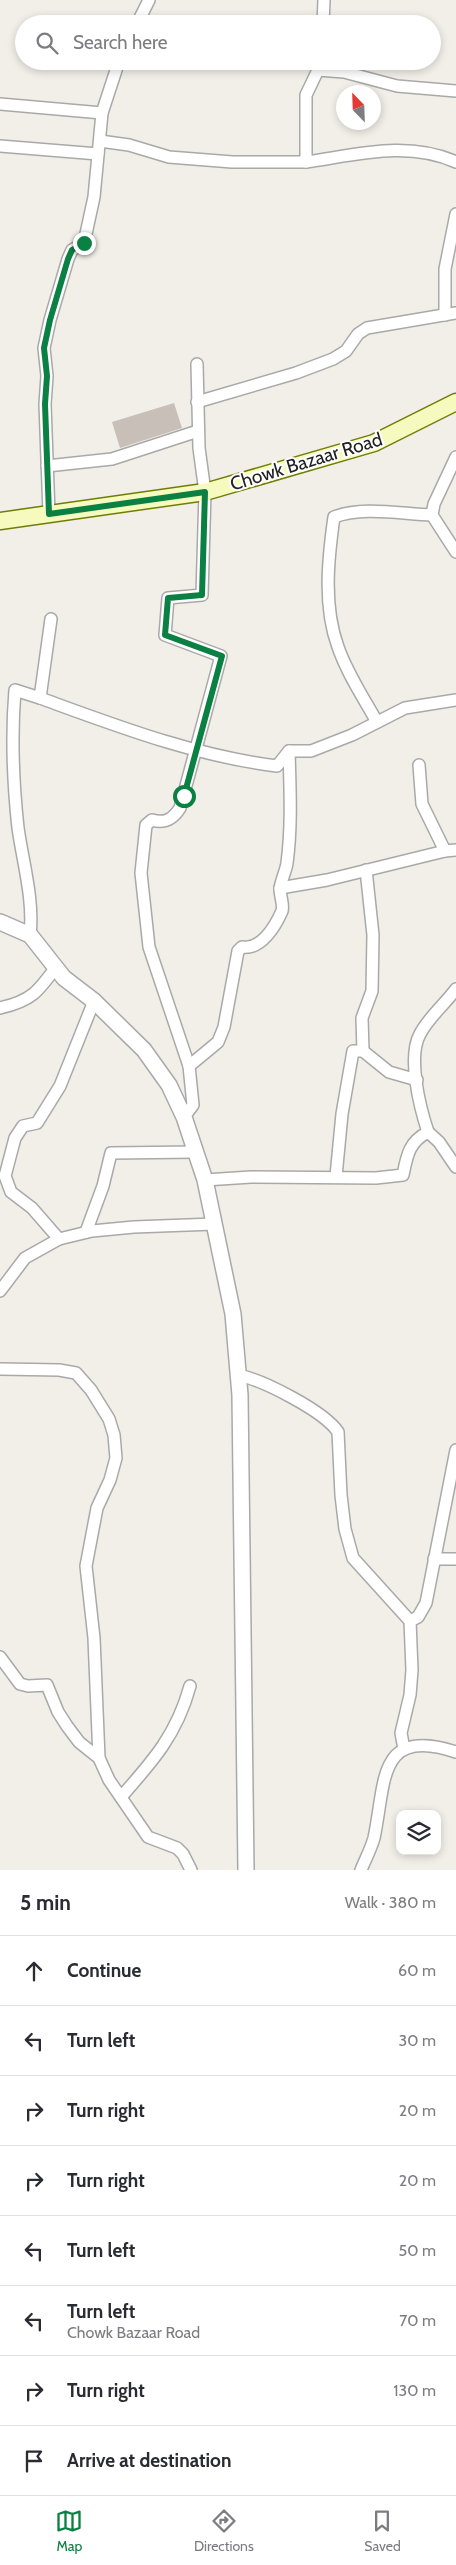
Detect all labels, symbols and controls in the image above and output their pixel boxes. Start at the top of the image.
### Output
search box [15,15,441,70]
icon: search [33,29,61,57]
text: Search here [73,31,167,54]
north arrow [336,85,381,130]
route end [73,232,96,255]
street label: Chowk Bazaar Road [227,427,385,496]
route start [173,785,196,808]
map controls [396,1810,441,1855]
button: layers [396,1810,441,1855]
text: 5 min [20,1890,71,1915]
text: Walk · 380 m [345,1893,436,1912]
icon: ahead [20,1957,48,1985]
text: Continue [67,1959,141,1982]
text: 60 m [398,1961,436,1980]
icon: left [20,2027,48,2055]
text: Turn left [67,2029,135,2052]
text: 30 m [399,2031,436,2050]
icon: right [20,2097,48,2125]
text: Turn right [67,2099,145,2122]
text: 20 m [399,2101,436,2120]
icon: right [20,2167,48,2195]
text: Turn right [67,2169,145,2192]
text: 20 m [399,2171,436,2190]
icon: left [20,2237,48,2265]
text: Turn left [67,2239,135,2262]
text: 50 m [399,2241,436,2260]
text: Turn left [67,2300,135,2323]
icon: left [20,2307,48,2335]
text: 70 m [399,2311,436,2330]
text: Chowk Bazaar Road [67,2323,200,2342]
icon: right [20,2377,48,2405]
text: Turn right [67,2379,145,2402]
text: 130 m [393,2381,436,2400]
icon: arrive [20,2447,48,2475]
text: Arrive at destination [67,2449,231,2472]
tab: Map [55,2507,83,2555]
tab: Directions [194,2507,254,2555]
tab: Saved [364,2507,401,2555]

